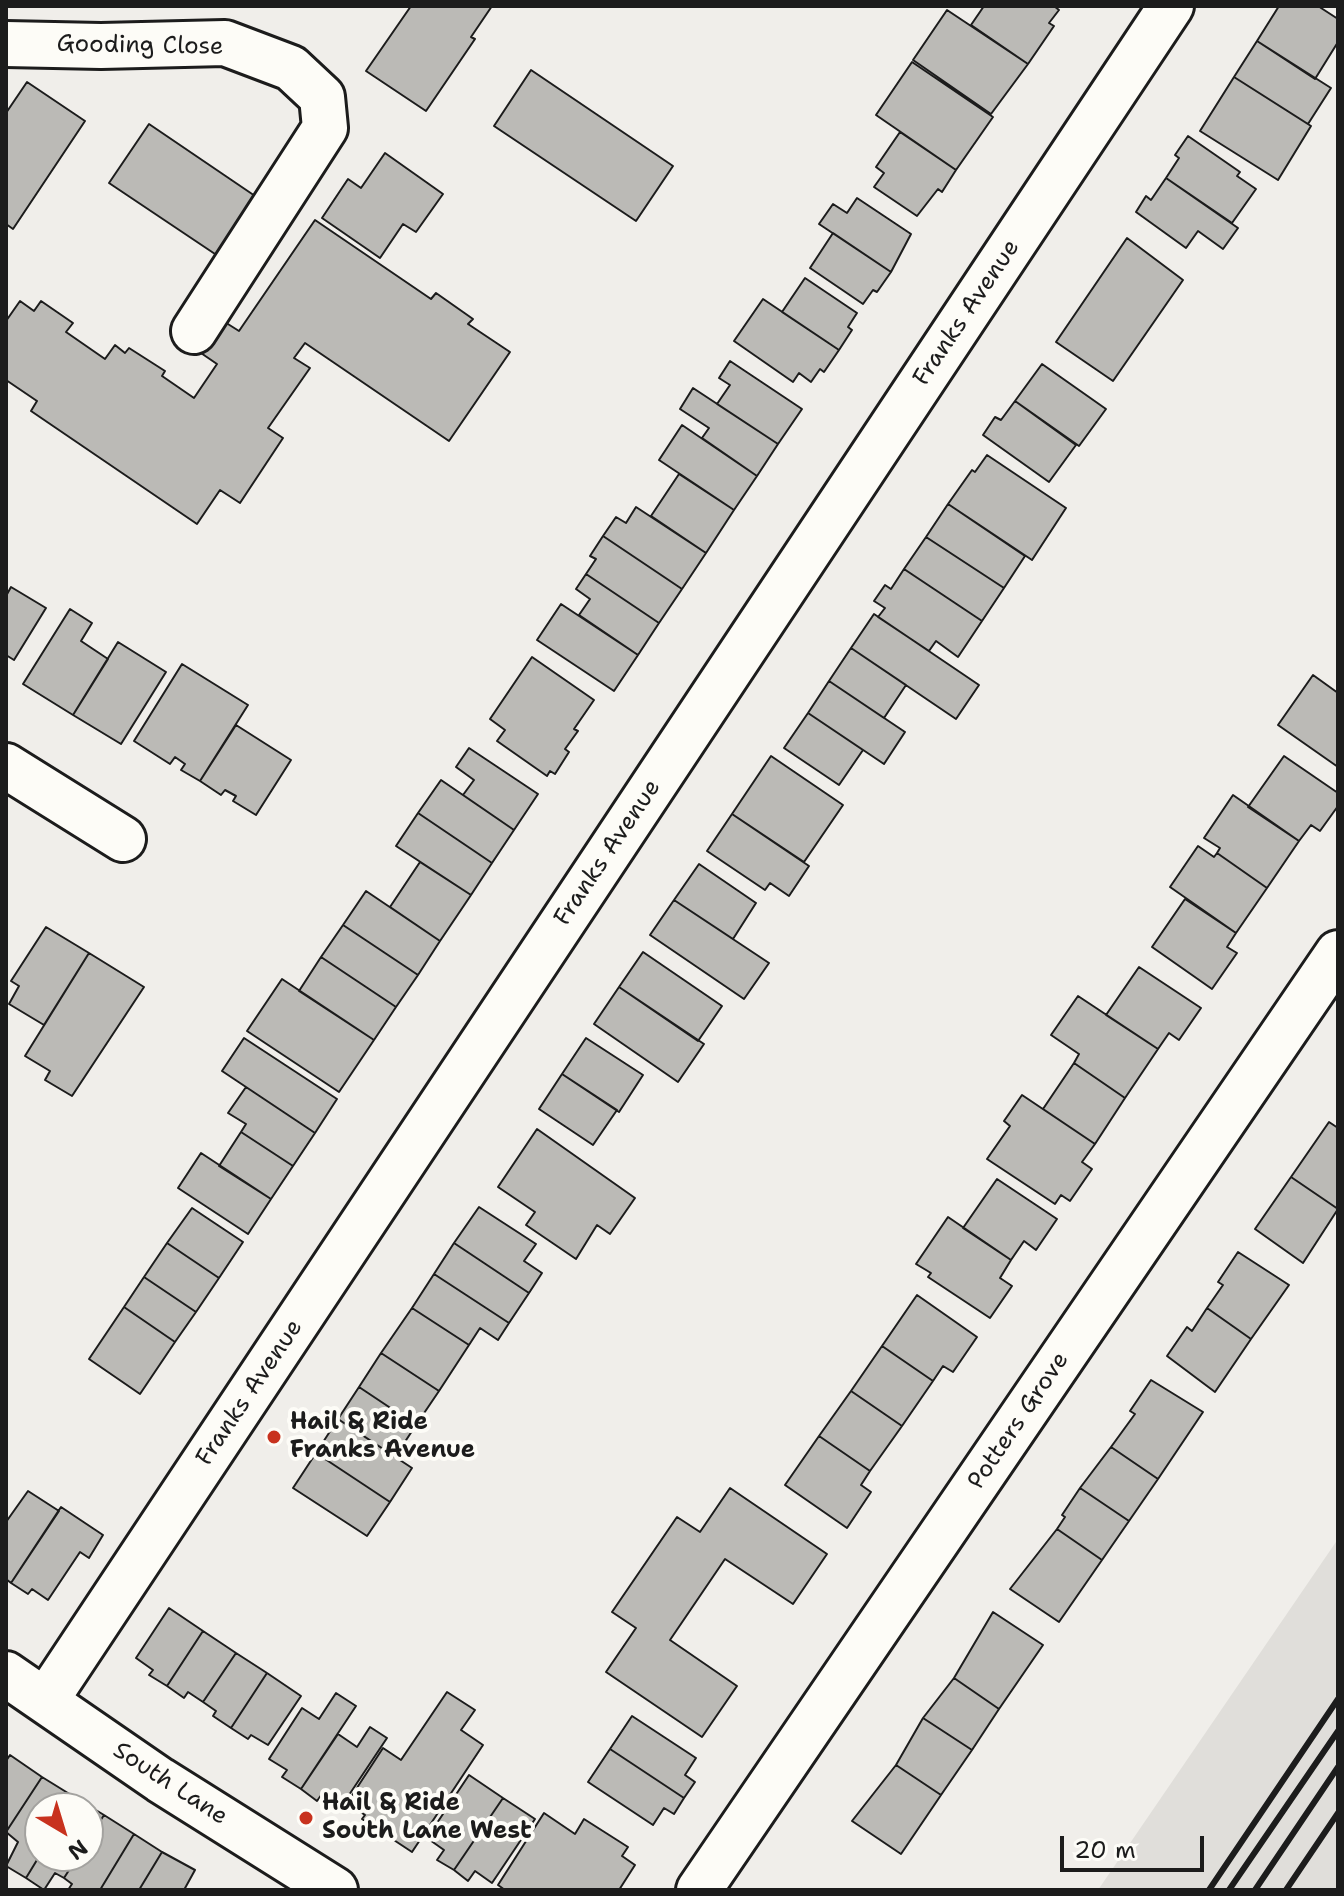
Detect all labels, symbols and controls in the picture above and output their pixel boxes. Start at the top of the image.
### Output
street label: Gooding Close [56,30,224,62]
street label: Franks Avenue [908,235,1026,391]
street label: Franks Avenue [549,775,667,931]
street label: Franks Avenue [191,1315,309,1471]
street label: Potters Grove [962,1347,1076,1495]
place label: Hail & Ride Franks Avenue [290,1409,475,1465]
marker: Hail & Ride Franks Avenue [265,1428,283,1446]
street label: South Lane [107,1736,233,1832]
place label: Hail & Ride South Lane West [322,1790,532,1846]
north arrow [24,1792,104,1872]
marker: Hail & Ride South Lane West [297,1809,315,1827]
scale bar [1064,1820,1208,1870]
text: N [62,1833,94,1867]
text: 20 m [1074,1834,1136,1866]

